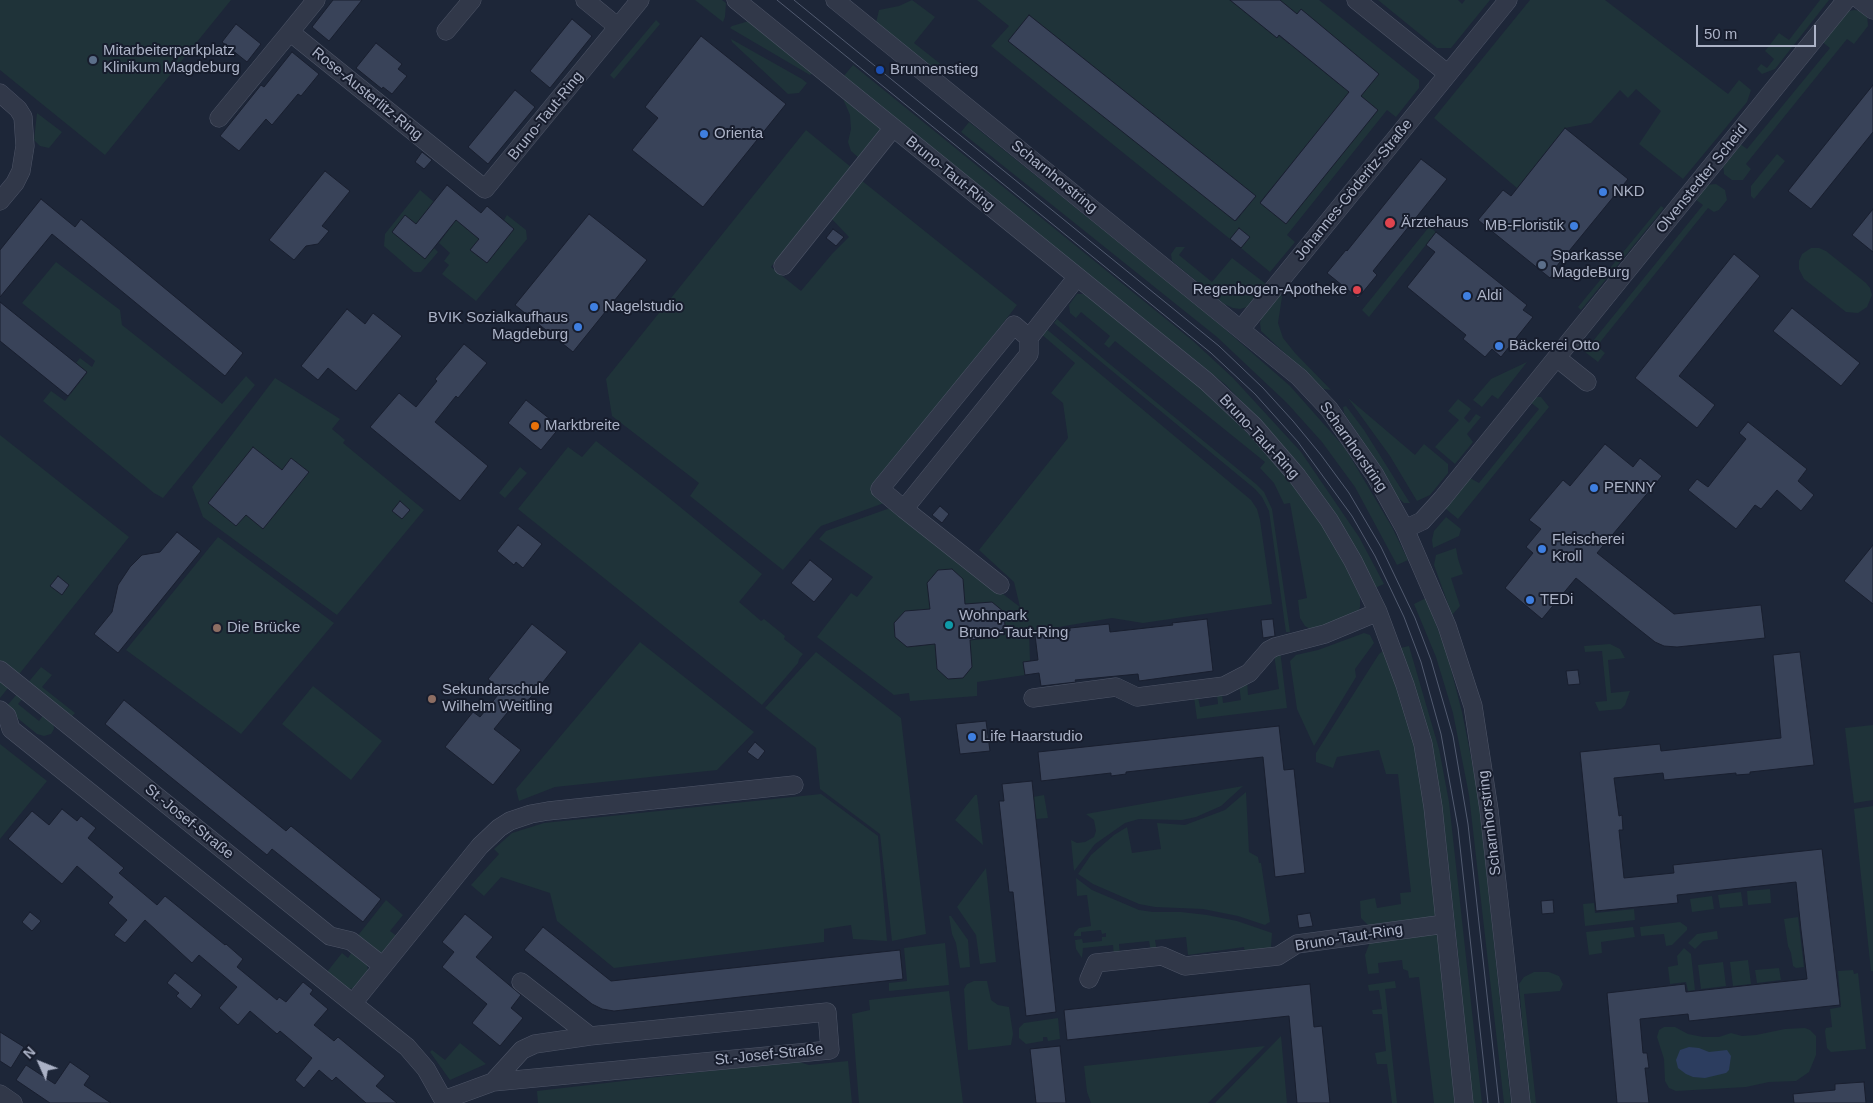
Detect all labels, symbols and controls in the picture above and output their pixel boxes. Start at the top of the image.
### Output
scale bar [1698,15,1818,47]
text: 50 m [1704,25,1737,42]
place label: Mitarbeiterparkplatz Klinikum Magdeburg [103,42,240,77]
street label: Rose-Austerlitz-Ring [308,44,426,144]
marker: Mitarbeiterparkplatz Klinikum Magdeburg [87,54,99,66]
place label: Brunnenstieg [890,61,978,79]
marker: Brunnenstieg [874,64,886,76]
street label: Bruno-Taut-Ring [505,68,587,164]
street label: Johannes-Göderitz-Straße [1291,116,1417,264]
street label: Olvenstedter Scheid [1653,121,1751,237]
place label: Orienta [714,125,763,143]
marker: Orienta [698,128,710,140]
street label: Bruno-Taut-Ring [902,133,998,215]
street label: Scharnhorstring [1007,137,1101,217]
place label: NKD [1613,183,1645,201]
marker: NKD [1597,186,1609,198]
place label: Ärztehaus [1401,214,1469,232]
marker: Ärztehaus [1383,216,1397,230]
place label: MB-Floristik [1485,217,1564,235]
marker: MB-Floristik [1568,220,1580,232]
place label: Sparkasse MagdeBurg [1552,247,1630,282]
marker: Sparkasse MagdeBurg [1536,259,1548,271]
place label: Regenbogen-Apotheke [1193,281,1347,299]
marker: Regenbogen-Apotheke [1351,284,1363,296]
place label: Aldi [1477,287,1502,305]
marker: Aldi [1461,290,1473,302]
place label: Nagelstudio [604,298,683,316]
marker: Nagelstudio [588,301,600,313]
place label: BVIK Sozialkaufhaus Magdeburg [428,309,568,344]
marker: BVIK Sozialkaufhaus Magdeburg [572,321,584,333]
place label: Bäckerei Otto [1509,337,1600,355]
marker: Bäckerei Otto [1493,340,1505,352]
street label: Bruno-Taut-Ring [1215,391,1303,483]
street label: Scharnhorstring [1315,398,1391,496]
place label: Marktbreite [545,417,620,435]
marker: Marktbreite [529,420,541,432]
place label: PENNY [1604,479,1656,497]
marker: PENNY [1588,482,1600,494]
place label: Fleischerei Kroll [1552,531,1625,566]
marker: Fleischerei Kroll [1536,543,1548,555]
place label: TEDi [1540,591,1573,609]
marker: TEDi [1524,594,1536,606]
place label: Wohnpark Bruno-Taut-Ring [959,607,1068,642]
place label: Die Brücke [227,619,300,637]
marker: Wohnpark Bruno-Taut-Ring [943,619,955,631]
marker: Die Brücke [211,622,223,634]
place label: Sekundarschule Wilhelm Weitling [442,681,553,716]
marker: Sekundarschule Wilhelm Weitling [426,693,438,705]
place label: Life Haarstudio [982,728,1083,746]
marker: Life Haarstudio [966,731,978,743]
street label: Scharnhorstring [1475,769,1505,877]
street label: St.-Josef-Straße [141,781,237,863]
street label: Bruno-Taut-Ring [1294,921,1404,955]
north arrow [15,1038,65,1088]
street label: St.-Josef-Straße [714,1040,824,1070]
text: N [20,1043,38,1062]

